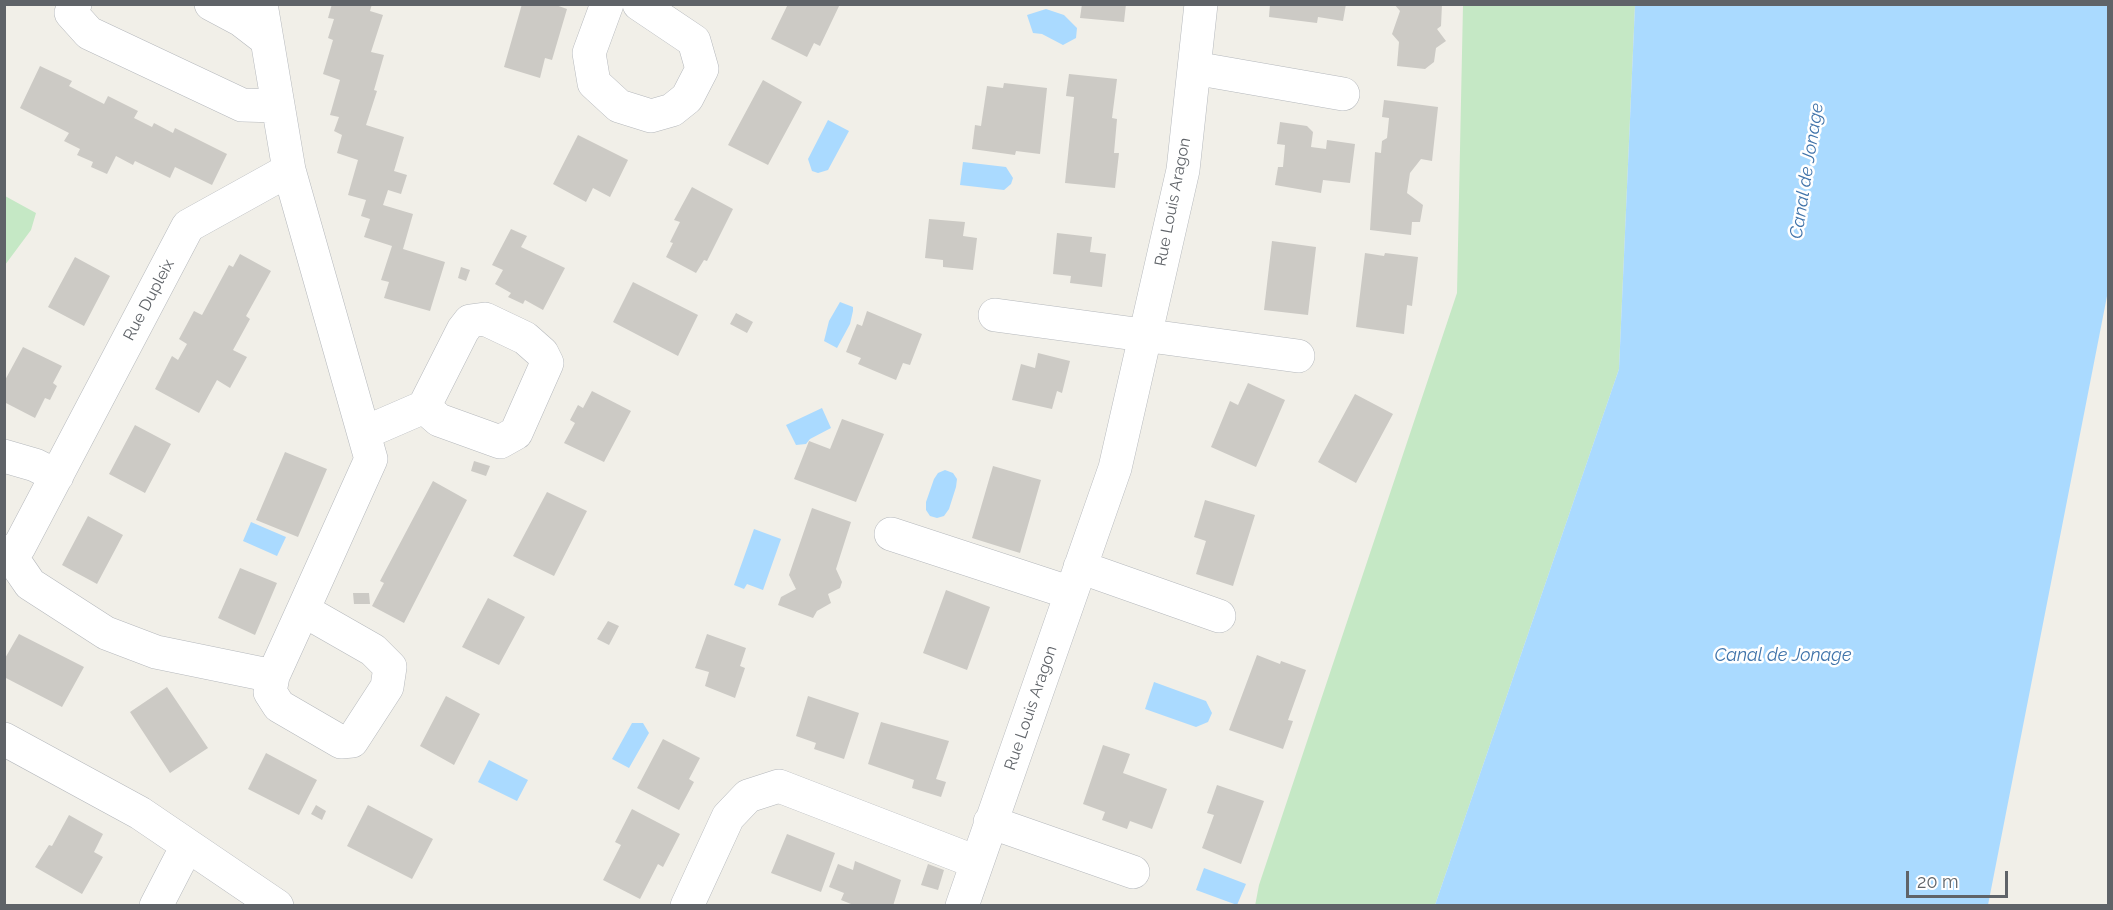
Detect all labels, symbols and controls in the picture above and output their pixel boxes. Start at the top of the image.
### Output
water label: Canal de Jonage [1786,102,1828,240]
street label: Rue Louis Aragon [1151,136,1195,268]
street label: Rue Dupleix [120,256,178,344]
street label: Rue Louis Aragon [1001,643,1061,773]
water label: Canal de Jonage [1714,645,1852,667]
scale bar [1909,859,2011,897]
text: 20 m [1917,871,1959,892]

